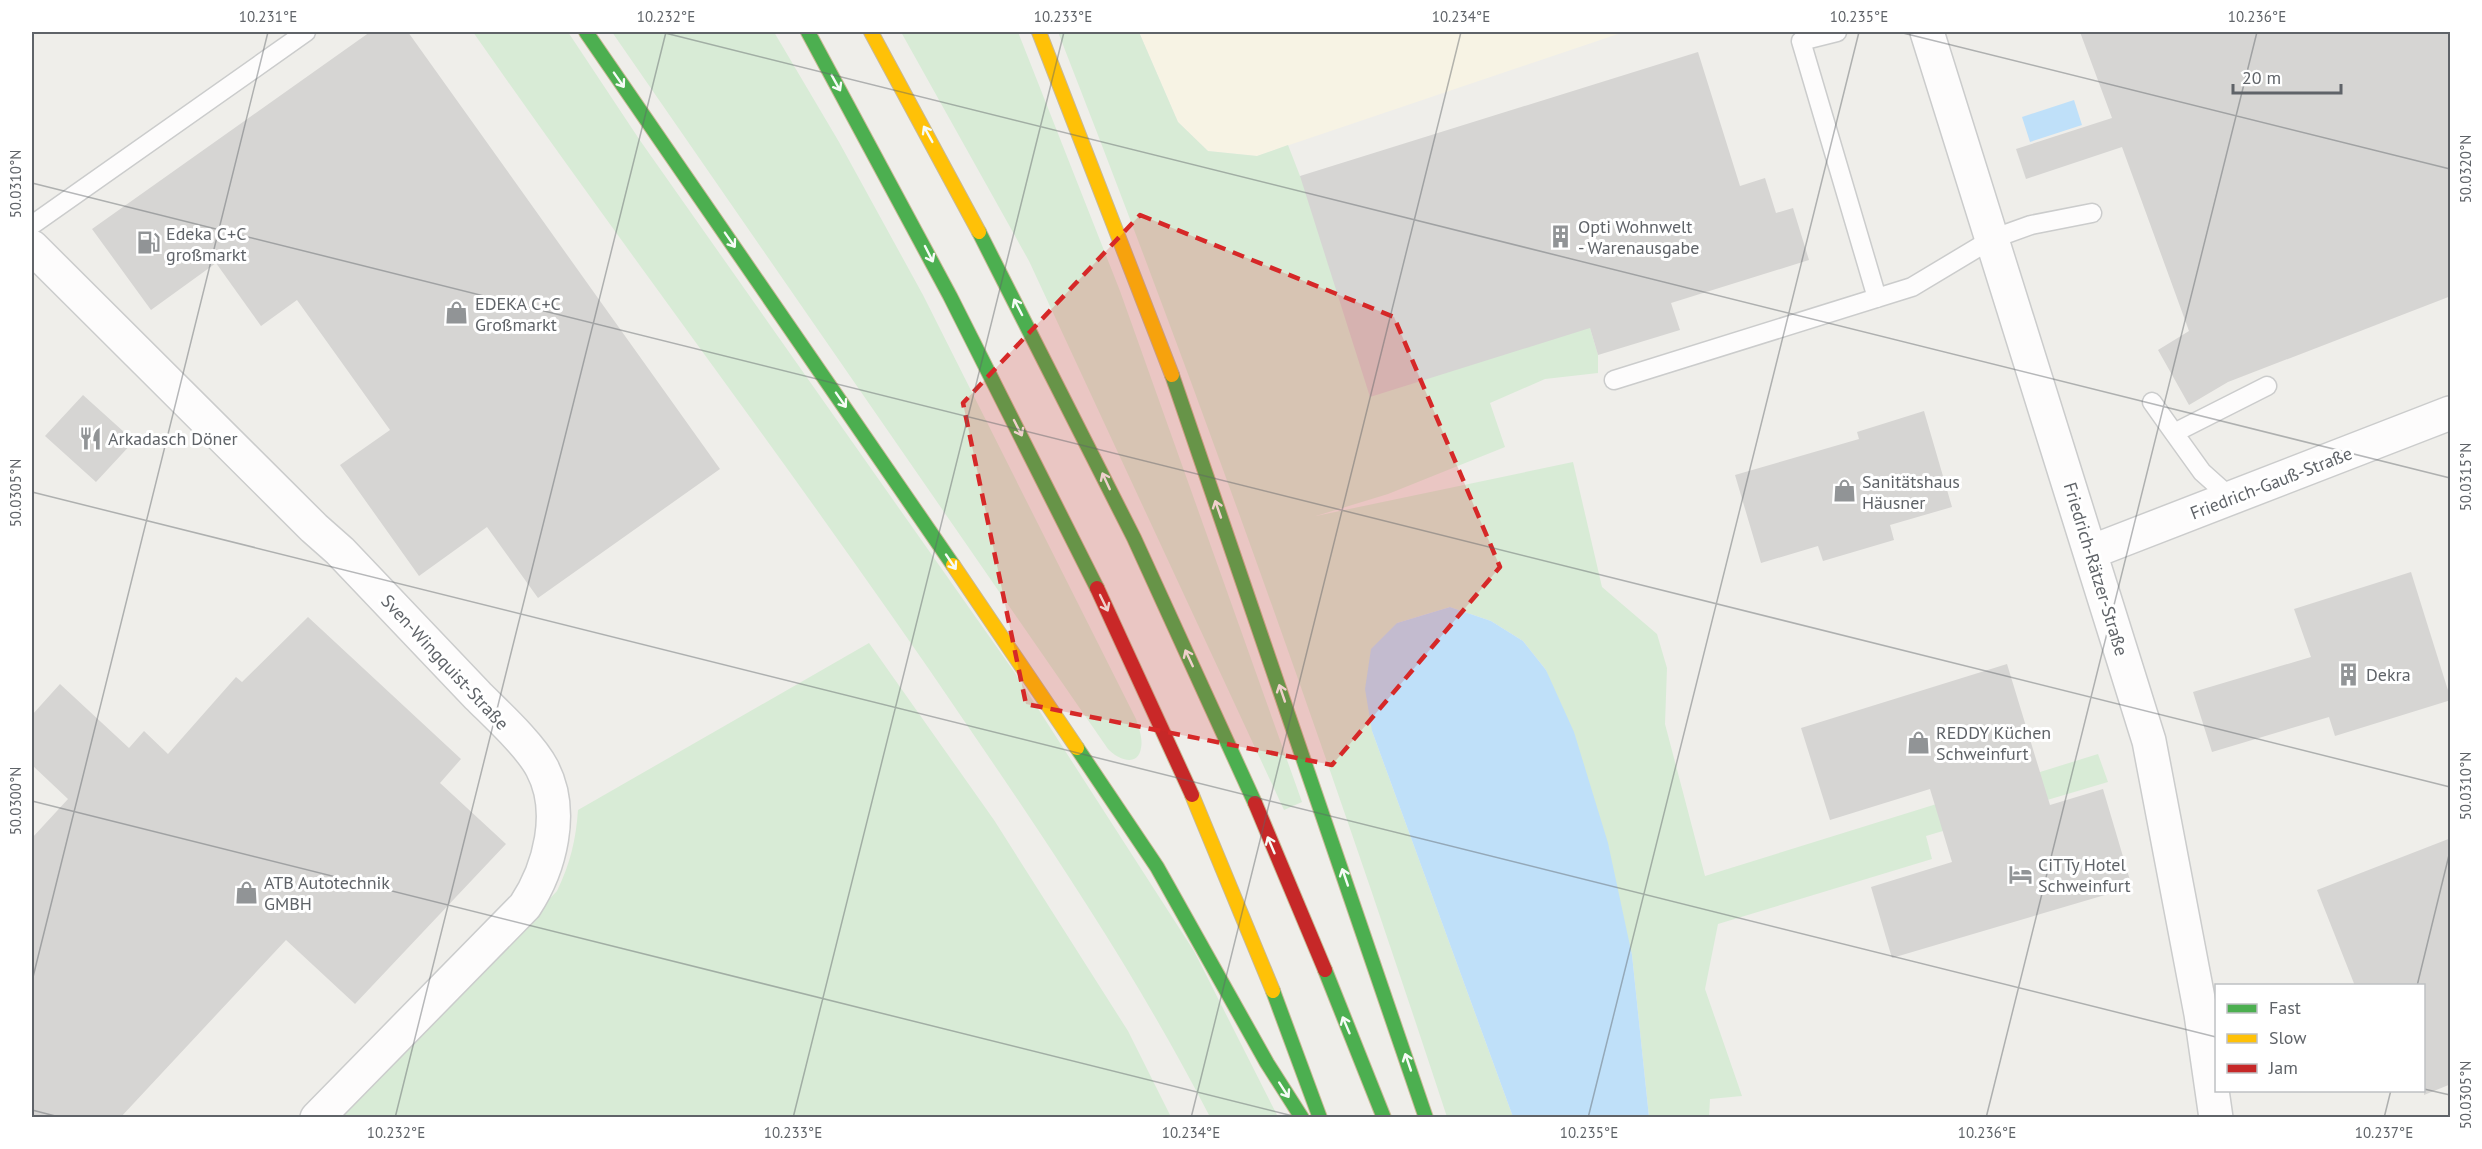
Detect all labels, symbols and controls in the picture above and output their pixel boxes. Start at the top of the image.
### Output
text: 10.231°E [239,7,297,26]
text: 10.232°E [637,7,695,26]
text: 10.233°E [1034,7,1092,26]
text: 10.234°E [1432,7,1490,26]
text: 10.235°E [1830,7,1888,26]
text: 10.236°E [2228,7,2286,26]
scale bar [2233,57,2341,95]
text: 20 m [2242,66,2281,89]
one-way arrow [613,71,625,87]
one-way arrow [830,74,842,91]
one-way arrow [922,126,933,144]
text: 50.0320°N [2456,135,2475,203]
text: 50.0310°N [6,150,25,218]
place label: Opti Wohnwelt - Warenausgabe [1578,215,1699,259]
place label: Edeka C+C großmarkt [166,222,246,266]
building icon: Opti Wohnwelt - Warenausgabe [1547,223,1573,249]
fuel station icon: Edeka C+C großmarkt [135,230,161,256]
one-way arrow [724,231,736,248]
one-way arrow [923,245,935,262]
place label: EDEKA C+C Großmarkt [475,292,561,336]
one-way arrow [1012,298,1024,316]
shop icon: EDEKA C+C Großmarkt [444,300,470,326]
one-way arrow [835,392,847,408]
one-way arrow [1012,418,1024,436]
restaurant icon: Arkadasch Döner [77,425,103,451]
place label: Arkadasch Döner [108,427,238,450]
street label: Friedrich-Gauß-Straße [2187,441,2355,525]
text: 50.0315°N [2456,443,2475,511]
text: 50.0305°N [6,459,25,527]
place label: Sanitätshaus Häusner [1862,470,1960,514]
one-way arrow [1099,473,1111,491]
shop icon: Sanitätshaus Häusner [1831,478,1857,504]
street label: Friedrich-Rätzer-Straße [2059,480,2133,658]
one-way arrow [1212,500,1223,518]
one-way arrow [944,553,957,570]
street label: Sven-Wingquist-Straße [376,589,514,735]
one-way arrow [1098,593,1110,611]
one-way arrow [1183,649,1195,667]
building icon: Dekra [2335,661,2361,687]
place label: Dekra [2366,663,2411,686]
one-way arrow [1276,684,1287,703]
place label: REDDY Küchen Schweinfurt [1936,721,2051,765]
shop icon: REDDY Küchen Schweinfurt [1905,729,1931,755]
text: 50.0310°N [2456,752,2475,820]
text: 50.0300°N [6,767,25,835]
one-way arrow [1265,837,1276,855]
place label: CiTTy Hotel Schweinfurt [2038,853,2131,897]
hotel icon: CiTTy Hotel Schweinfurt [2007,861,2033,887]
one-way arrow [1339,868,1350,887]
place label: ATB Autotechnik GMBH [264,871,390,915]
shop icon: ATB Autotechnik GMBH [233,879,259,905]
legend [2215,984,2425,1092]
text: Fast [2269,996,2301,1019]
one-way arrow [1340,1017,1351,1035]
text: Slow [2269,1026,2307,1049]
one-way arrow [1401,1053,1412,1072]
text: Jam [2268,1056,2298,1079]
text: 50.0305°N [2456,1061,2475,1129]
one-way arrow [1278,1082,1291,1099]
text: 10.232°E [367,1123,425,1142]
text: 10.233°E [764,1123,822,1142]
text: 10.234°E [1162,1123,1220,1142]
text: 10.235°E [1560,1123,1618,1142]
text: 10.236°E [1958,1123,2016,1142]
text: 10.237°E [2355,1123,2413,1142]

